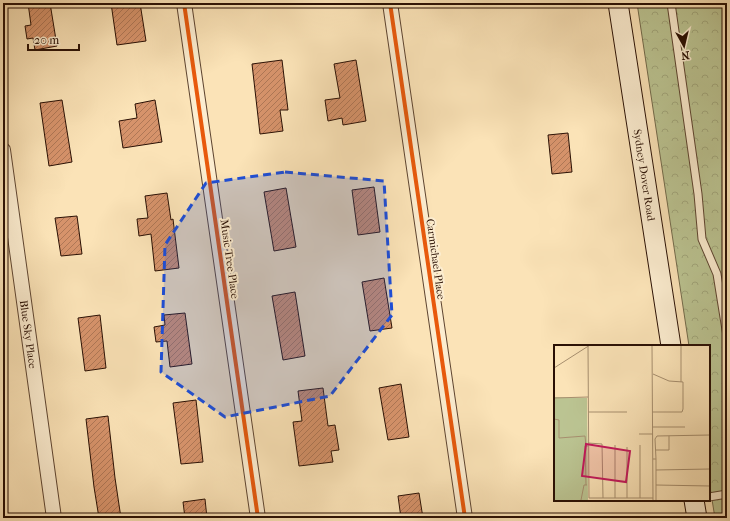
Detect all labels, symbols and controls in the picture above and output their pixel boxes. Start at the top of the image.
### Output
scale bar [28,26,79,52]
north arrow [664,26,704,66]
text: 20 m [34,33,59,47]
text: N [680,48,690,63]
street label: Sydney Dover Road [631,128,658,223]
street label: Music Tree Place [217,218,242,300]
street label: Carmichael Place [423,218,448,301]
street label: Blue Sky Place [17,299,39,370]
inset map [554,345,710,501]

